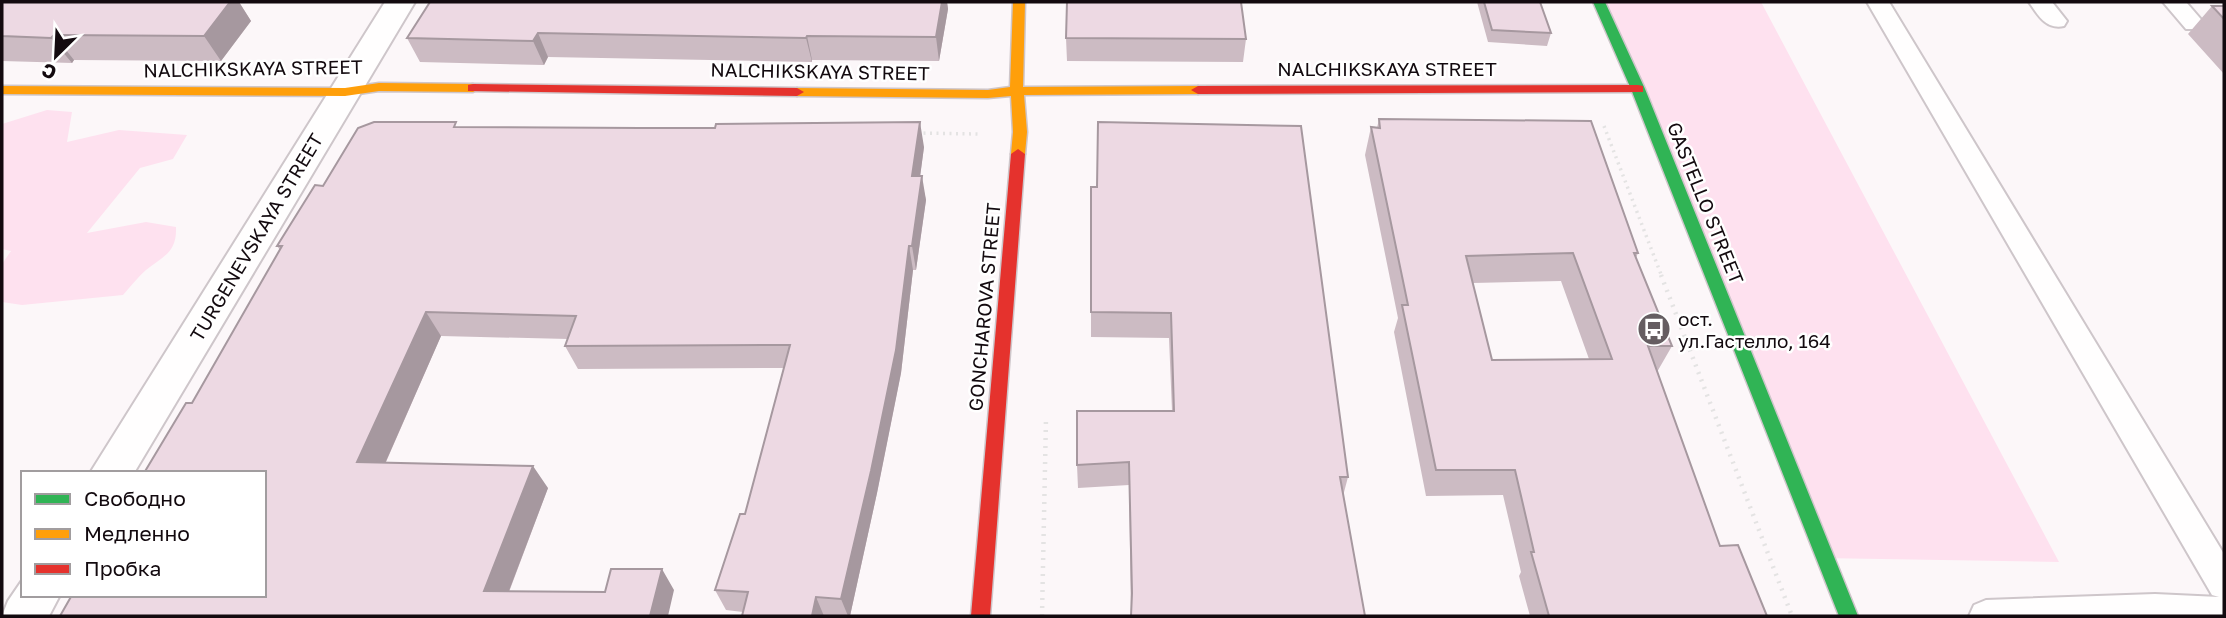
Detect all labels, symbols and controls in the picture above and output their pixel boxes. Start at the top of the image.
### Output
north arrow [21,21,91,91]
street label: NALCHIKSKAYA STREET [143,55,363,81]
street label: NALCHIKSKAYA STREET [1277,57,1497,80]
street label: NALCHIKSKAYA STREET [710,58,930,84]
text: С [38,59,60,85]
street label: GASTELLO STREET [1663,119,1749,287]
street label: TURGENEVSKAYA STREET [185,129,327,345]
street label: GONCHAROVA STREET [963,202,1005,412]
place label: ост. ул.Гастелло, 164 [1678,307,1831,352]
bus stop icon: ост. ул.Гастелло, 164 [1635,310,1673,348]
legend [21,471,266,597]
text: Свободно [84,485,186,511]
text: Медленно [84,520,190,546]
text: Пробка [84,555,162,581]

